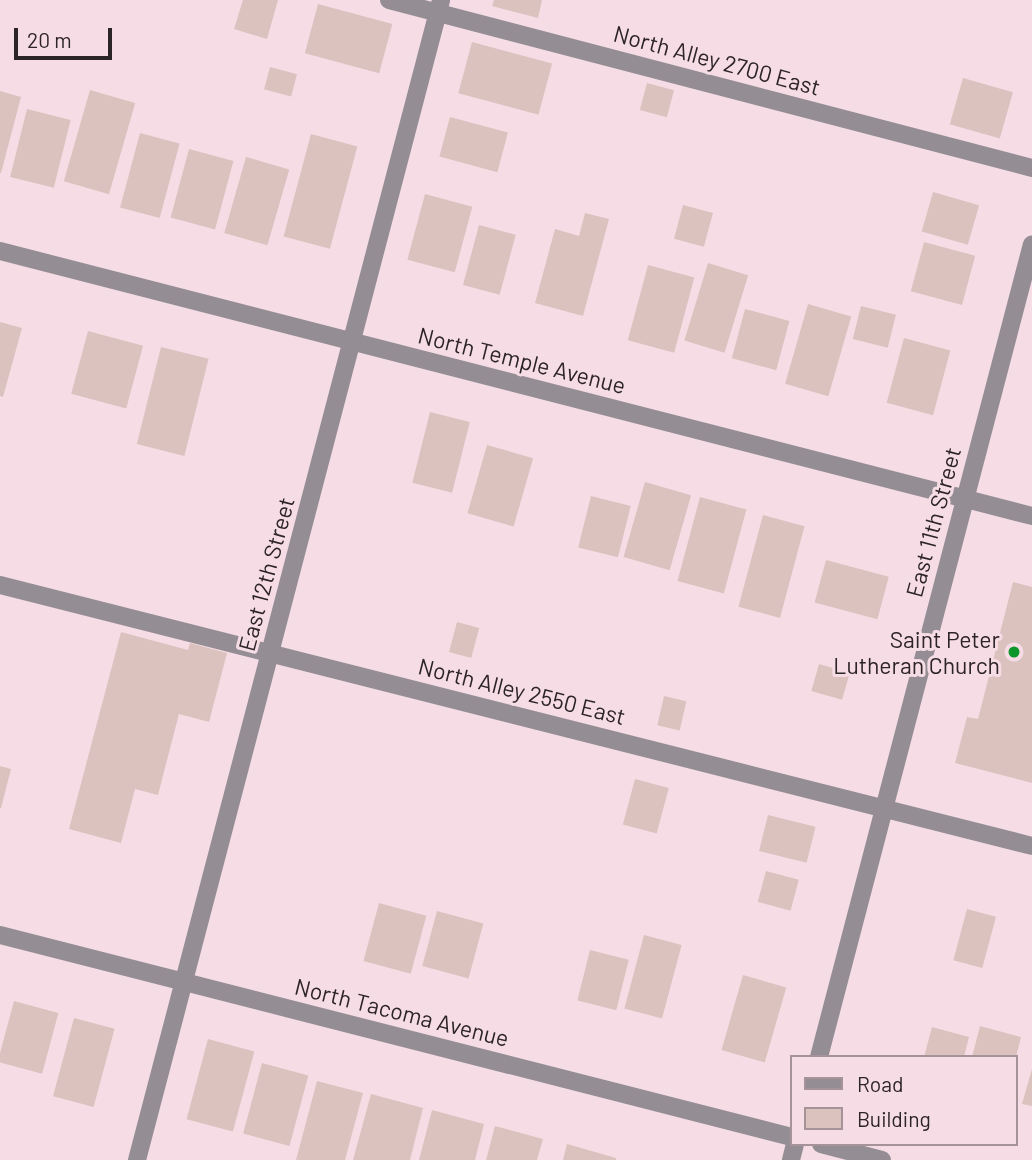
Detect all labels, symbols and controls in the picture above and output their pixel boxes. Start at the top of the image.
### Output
scale bar [18,14,116,58]
street label: North Alley 2700 East [611,19,823,101]
text: 20 m [27,27,72,52]
street label: North Temple Avenue [415,321,629,399]
street label: East 11th Street [900,444,966,600]
street label: East 12th Street [232,494,300,654]
place label: Saint Peter Lutheran Church [833,625,1000,679]
marker: Saint Peter Lutheran Church [1006,644,1022,660]
street label: North Alley 2550 East [416,652,628,730]
street label: North Tacoma Avenue [292,972,512,1052]
legend [790,1055,1018,1146]
text: Road [857,1071,903,1096]
text: Building [857,1106,931,1131]

